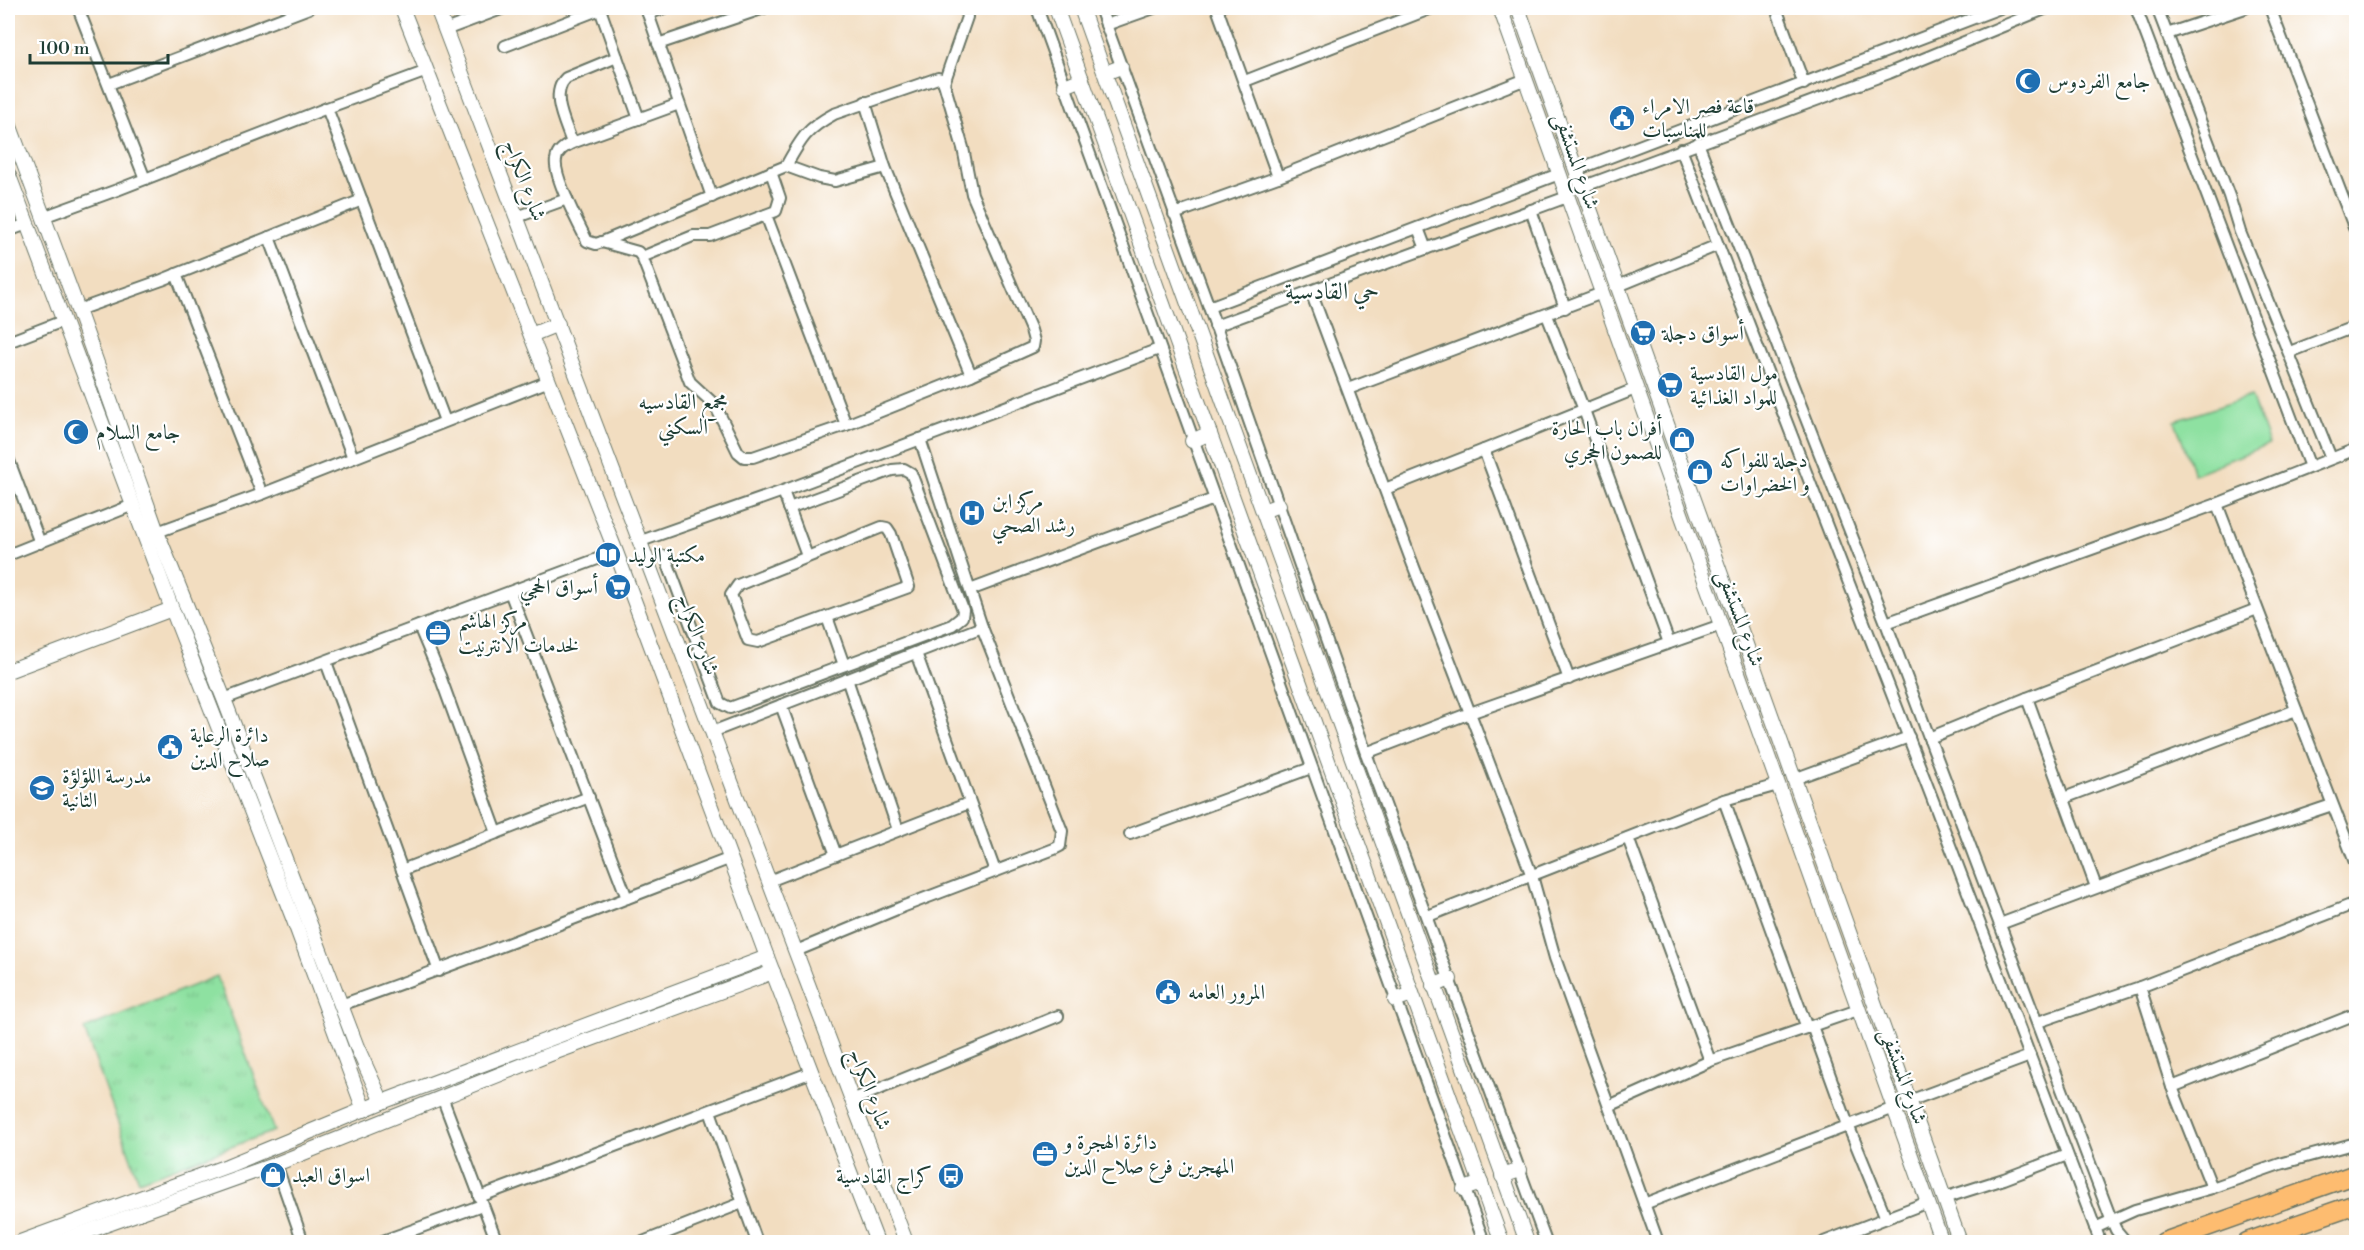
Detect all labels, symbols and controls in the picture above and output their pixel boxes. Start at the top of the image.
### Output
scale bar [30,27,168,65]
text: 100 m [39,37,90,60]
mosque icon: جامع الفردوس [2013,66,2043,96]
place label: جامع الفردوس [2048,69,2150,100]
place label: قاعة فصر الامراء للمناسبات [1642,94,1754,144]
public building icon: قاعة فصر الامراء للمناسبات [1607,103,1637,133]
street label: شارع المستشفى [1544,109,1605,214]
street label: شارع الكراج [492,136,551,227]
district label: حي القادسية [1285,277,1379,310]
supermarket icon: أسواق دجلة [1628,318,1658,348]
place label: أسواق دجلة [1661,318,1744,347]
place label: مول القادسية للمواد الغذائية [1690,361,1778,411]
supermarket icon: مول القادسية للمواد الغذائية [1655,370,1685,400]
district label: مجمع القادسيه السكني [638,389,728,447]
place label: أفران باب الحارة للصمون الحجري [1551,413,1662,468]
mosque icon: جامع السلام [61,417,91,447]
place label: جامع السلام [96,420,181,451]
shop icon: أفران باب الحارة للصمون الحجري [1667,425,1697,455]
place label: دجلة للفواكه و الخضراوات [1720,447,1810,498]
shop icon: دجلة للفواكه و الخضراوات [1685,457,1715,487]
place label: مركز ابن رشد الصحي [992,489,1075,545]
hospital icon: مركز ابن رشد الصحي [957,498,987,528]
library icon: مكتبة الوليد [593,540,623,570]
place label: مكتبة الوليد [628,543,705,569]
street label: شارع المستشفى [1707,567,1770,671]
place label: أسواق الحجي [520,572,598,607]
supermarket icon: أسواق الحجي [603,572,633,602]
street label: شارع الكراج [665,590,724,681]
place label: مركز الهاشم لخدمات الانترنيت [458,609,579,659]
office icon: مركز الهاشم لخدمات الانترنيت [423,618,453,648]
place label: دائرة الرعاية صلاح الدين [190,723,270,778]
public building icon: دائرة الرعاية صلاح الدين [155,732,185,762]
place label: مدرسة اللؤلؤة الثانية [62,764,152,814]
school or university icon: مدرسة اللؤلؤة الثانية [27,773,57,803]
public building icon: المرور العامه [1153,977,1183,1007]
place label: المرور العامه [1188,980,1265,1006]
street label: شارع المستشفى [1870,1025,1933,1129]
street label: شارع الكراج [837,1045,896,1136]
place label: دائرة الهجرة و المهجرين فرع صلاح الدين [1062,1130,1234,1185]
office icon: دائرة الهجرة و المهجرين فرع صلاح الدين [1030,1139,1060,1169]
shop icon: اسواق العبد [258,1160,288,1190]
bus stop icon: كراج القادسية [936,1161,966,1191]
place label: اسواق العبد [292,1163,370,1189]
place label: كراج القادسية [836,1164,932,1195]

